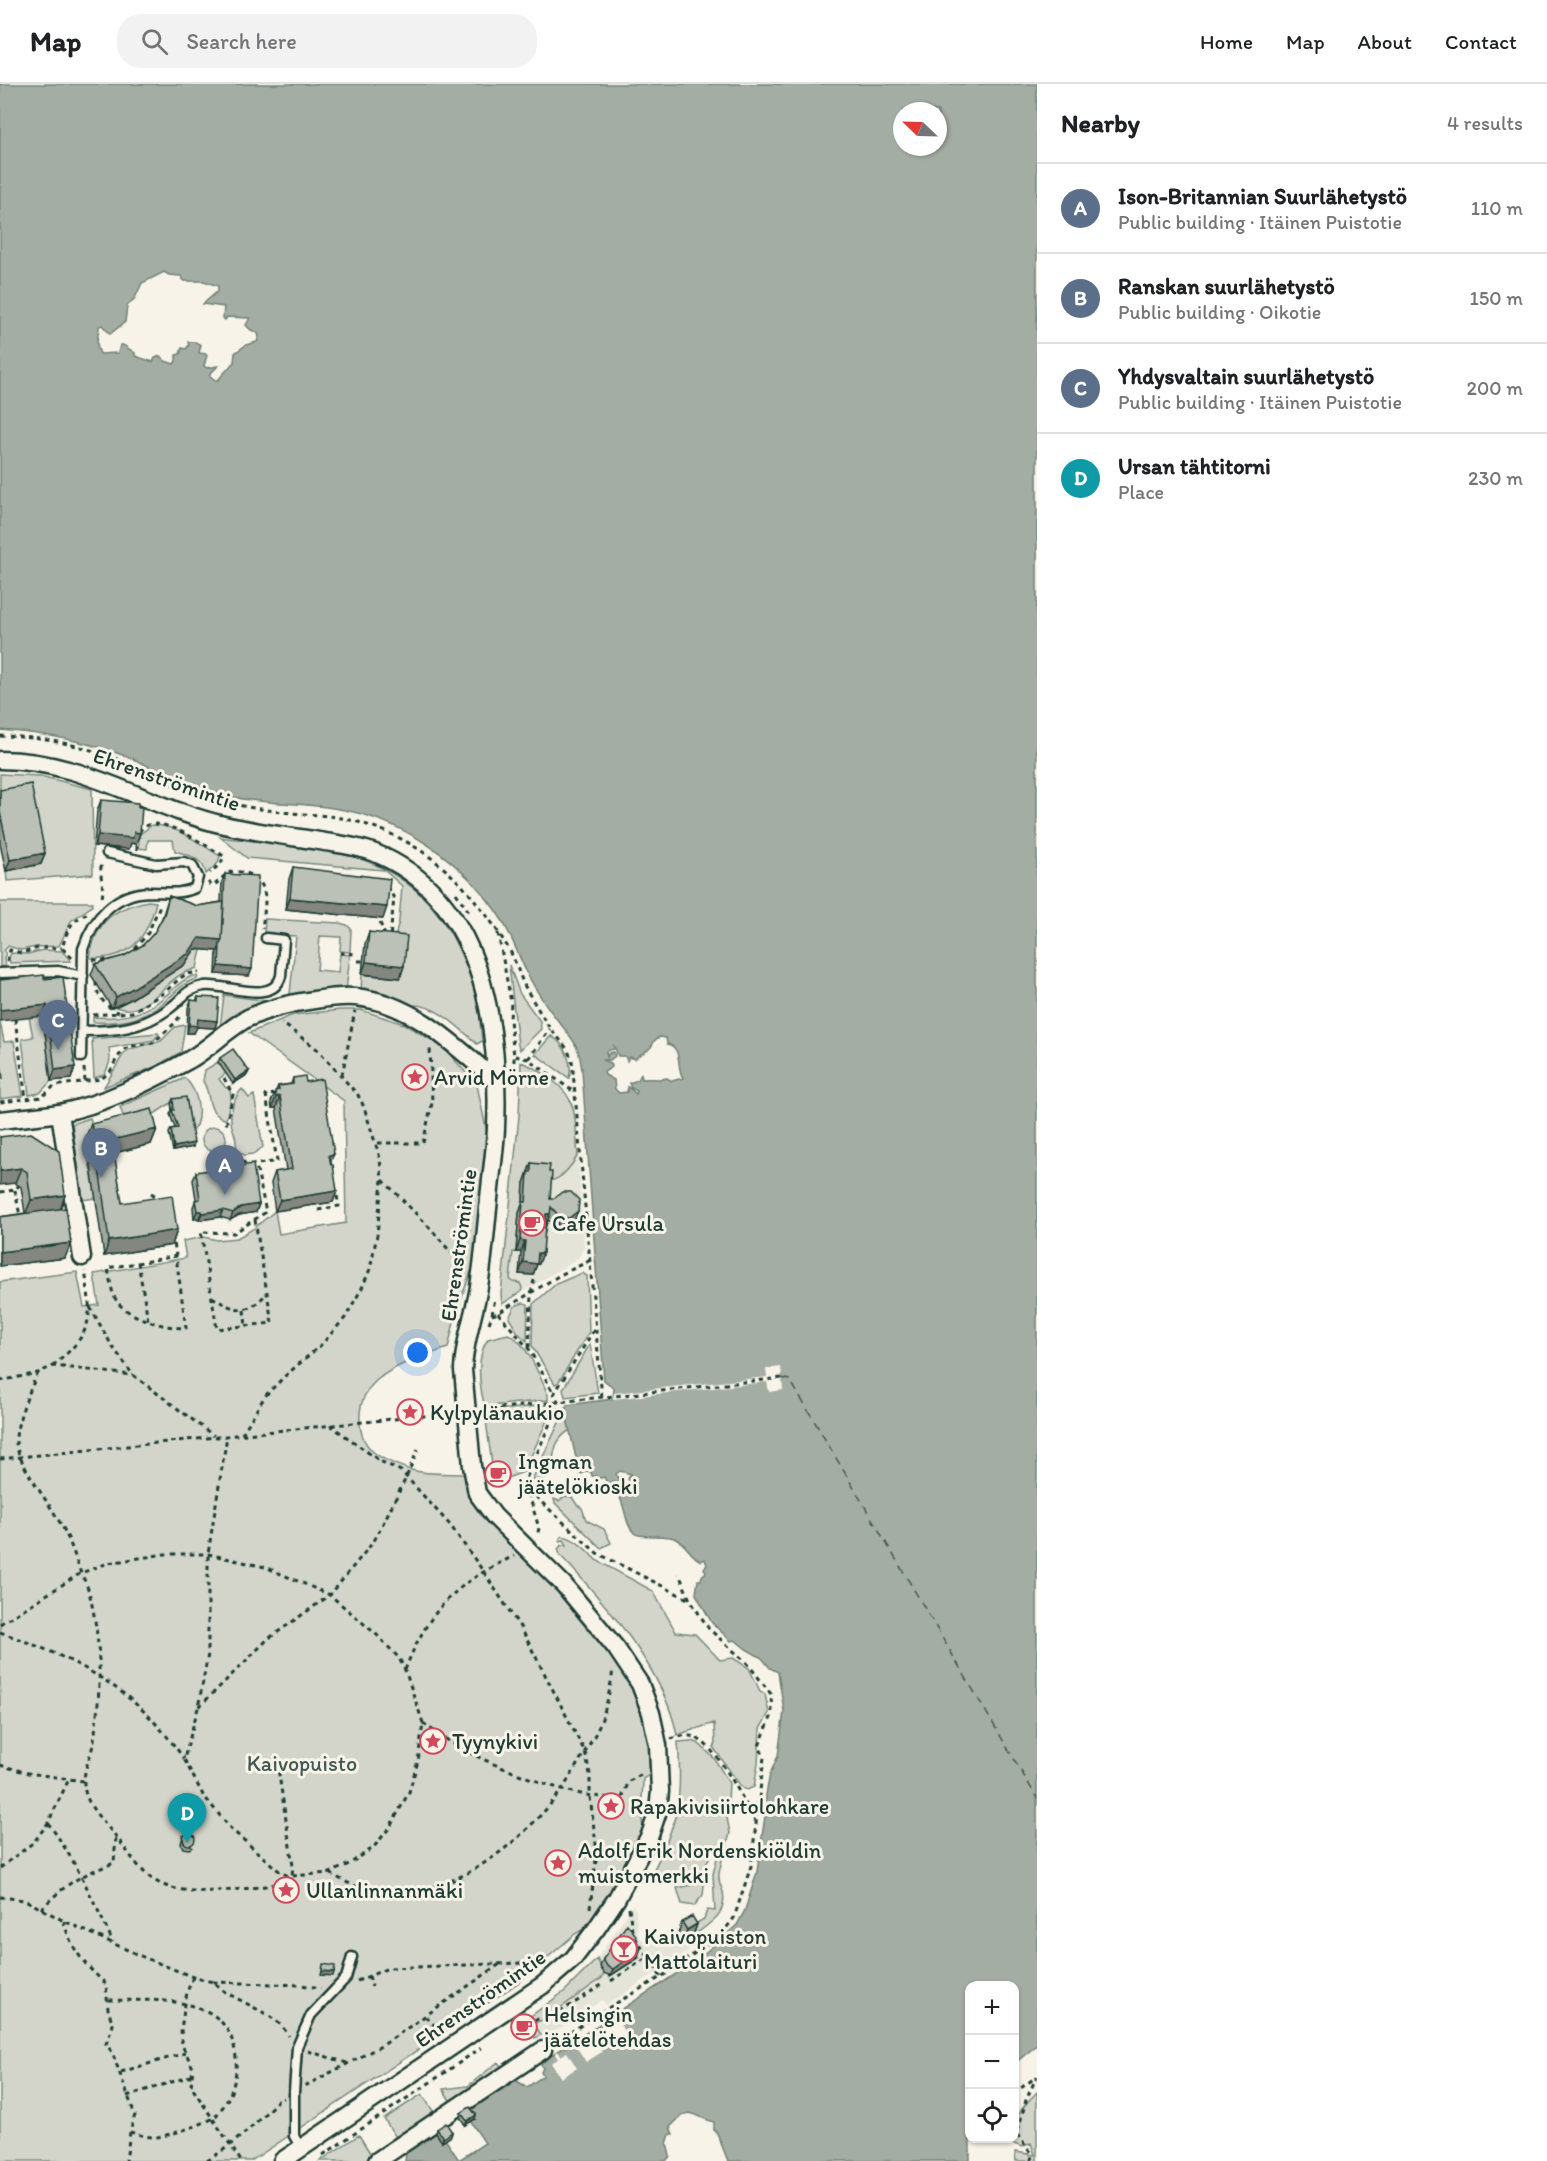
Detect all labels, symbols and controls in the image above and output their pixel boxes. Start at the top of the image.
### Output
search box [117,14,537,68]
text: Map [30,24,81,58]
icon: search [138,25,171,58]
text: Search here [186,28,297,55]
text: Home [1200,29,1253,54]
text: Map [1286,29,1325,54]
text: About [1358,29,1412,54]
text: Contact [1445,29,1517,54]
north arrow [893,102,947,156]
text: Nearby [1061,107,1140,139]
text: 4 results [1447,111,1523,135]
text: Ison-Britannian Suurlähetystö [1118,183,1407,210]
text: A [1074,196,1087,220]
text: 110 m [1471,196,1523,220]
text: Public building · Itäinen Puistotie [1118,210,1402,234]
text: Ranskan suurlähetystö [1118,273,1335,300]
text: B [1074,286,1087,310]
text: 150 m [1470,286,1523,310]
text: Public building · Oikotie [1118,300,1321,324]
text: Yhdysvaltain suurlähetystö [1118,363,1374,390]
text: C [1074,376,1087,400]
text: 200 m [1467,376,1523,400]
text: Public building · Itäinen Puistotie [1118,390,1402,414]
text: Ursan tähtitorni [1118,453,1271,480]
text: D [1074,466,1087,490]
text: 230 m [1468,466,1523,490]
text: Place [1118,480,1164,504]
street label: Ehrenströmintie [90,742,244,817]
pin: C [38,1000,78,1050]
place icon: Arvid Mörne [400,1062,430,1092]
place label: Arvid Mörne [434,1064,549,1091]
pin: B [82,1128,120,1178]
pin: A [206,1146,244,1195]
street label: Ehrenströmintie [434,1167,483,1323]
cafe icon: Cafe Ursula [517,1208,547,1238]
place label: Cafe Ursula [552,1210,664,1237]
your location [403,1338,432,1367]
place icon: Kylpylänaukio [395,1397,425,1427]
place label: Kylpylänaukio [430,1399,564,1426]
place label: Ingman jäätelökioski [517,1448,638,1500]
cafe icon: Ingman jäätelökioski [483,1459,513,1489]
place icon: Tyynykivi [418,1726,448,1756]
place label: Tyynykivi [452,1728,538,1755]
park label: Kaivopuisto [247,1750,357,1777]
place icon: Rapakivisiirtolohkare [596,1791,626,1821]
place label: Rapakivisiirtolohkare [630,1793,829,1820]
pin: D [168,1794,207,1843]
place label: Adolf Erik Nordenskiöldin muistomerkki [578,1837,822,1889]
place icon: Adolf Erik Nordenskiöldin muistomerkki [543,1848,573,1878]
place icon: Ullanlinnanmäki [271,1875,301,1905]
place label: Ullanlinnanmäki [306,1877,463,1904]
place label: Kaivopuiston Mattolaituri [644,1923,767,1975]
bar icon: Kaivopuiston Mattolaituri [609,1934,639,1964]
street label: Ehrenströmintie [410,1943,551,2054]
map controls [965,1981,1019,2143]
button: + [965,1981,1019,2035]
place label: Helsingin jäätelötehdas [543,2001,672,2053]
cafe icon: Helsingin jäätelötehdas [509,2012,539,2042]
button: − [965,2035,1019,2089]
button: locate [965,2089,1019,2143]

